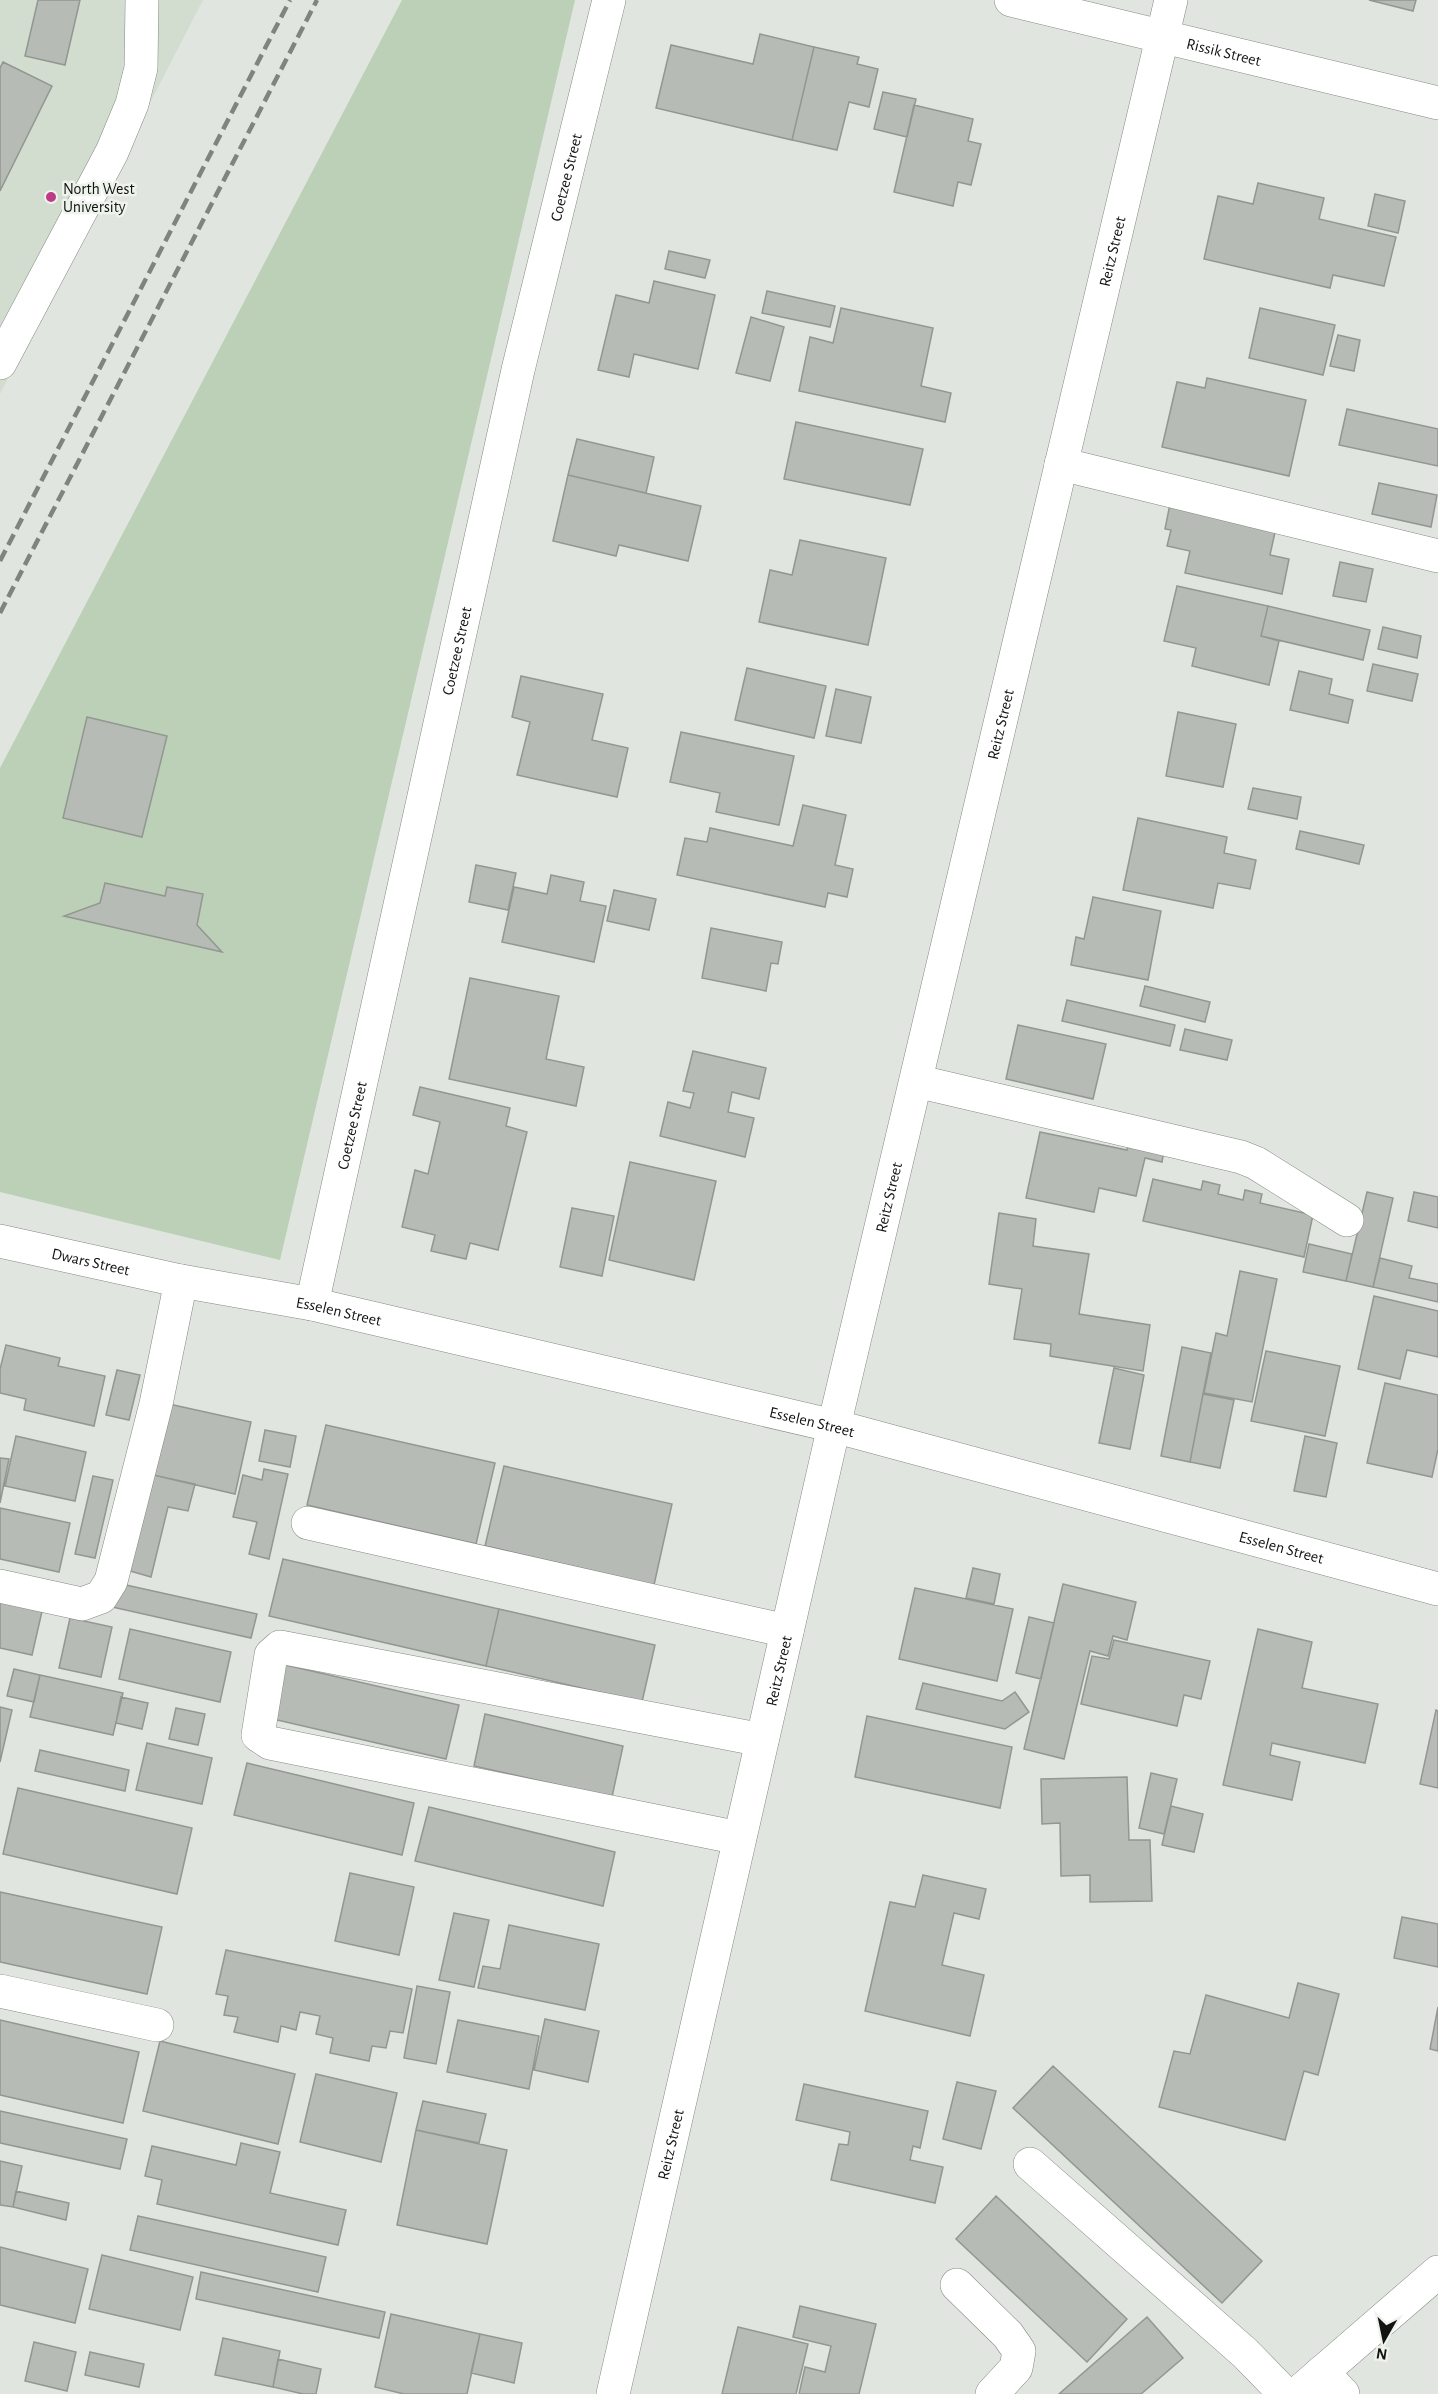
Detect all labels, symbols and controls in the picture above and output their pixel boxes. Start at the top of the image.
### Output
street label: Rissik Street [1185,36,1263,69]
street label: Coetzee Street [548,132,585,223]
place label: North West University [63,181,135,216]
marker: North West University [44,190,58,204]
street label: Reitz Street [1097,215,1129,288]
street label: Coetzee Street [440,605,475,697]
street label: Reitz Street [985,688,1017,761]
street label: Coetzee Street [335,1080,370,1171]
street label: Reitz Street [873,1161,905,1234]
street label: Dwars Street [50,1246,131,1278]
street label: Esselen Street [295,1294,383,1329]
street label: Esselen Street [768,1404,856,1440]
street label: Esselen Street [1237,1529,1325,1567]
street label: Reitz Street [763,1634,795,1708]
street label: Reitz Street [655,2108,687,2181]
north arrow [1354,2310,1414,2370]
text: N [1375,2345,1389,2363]

